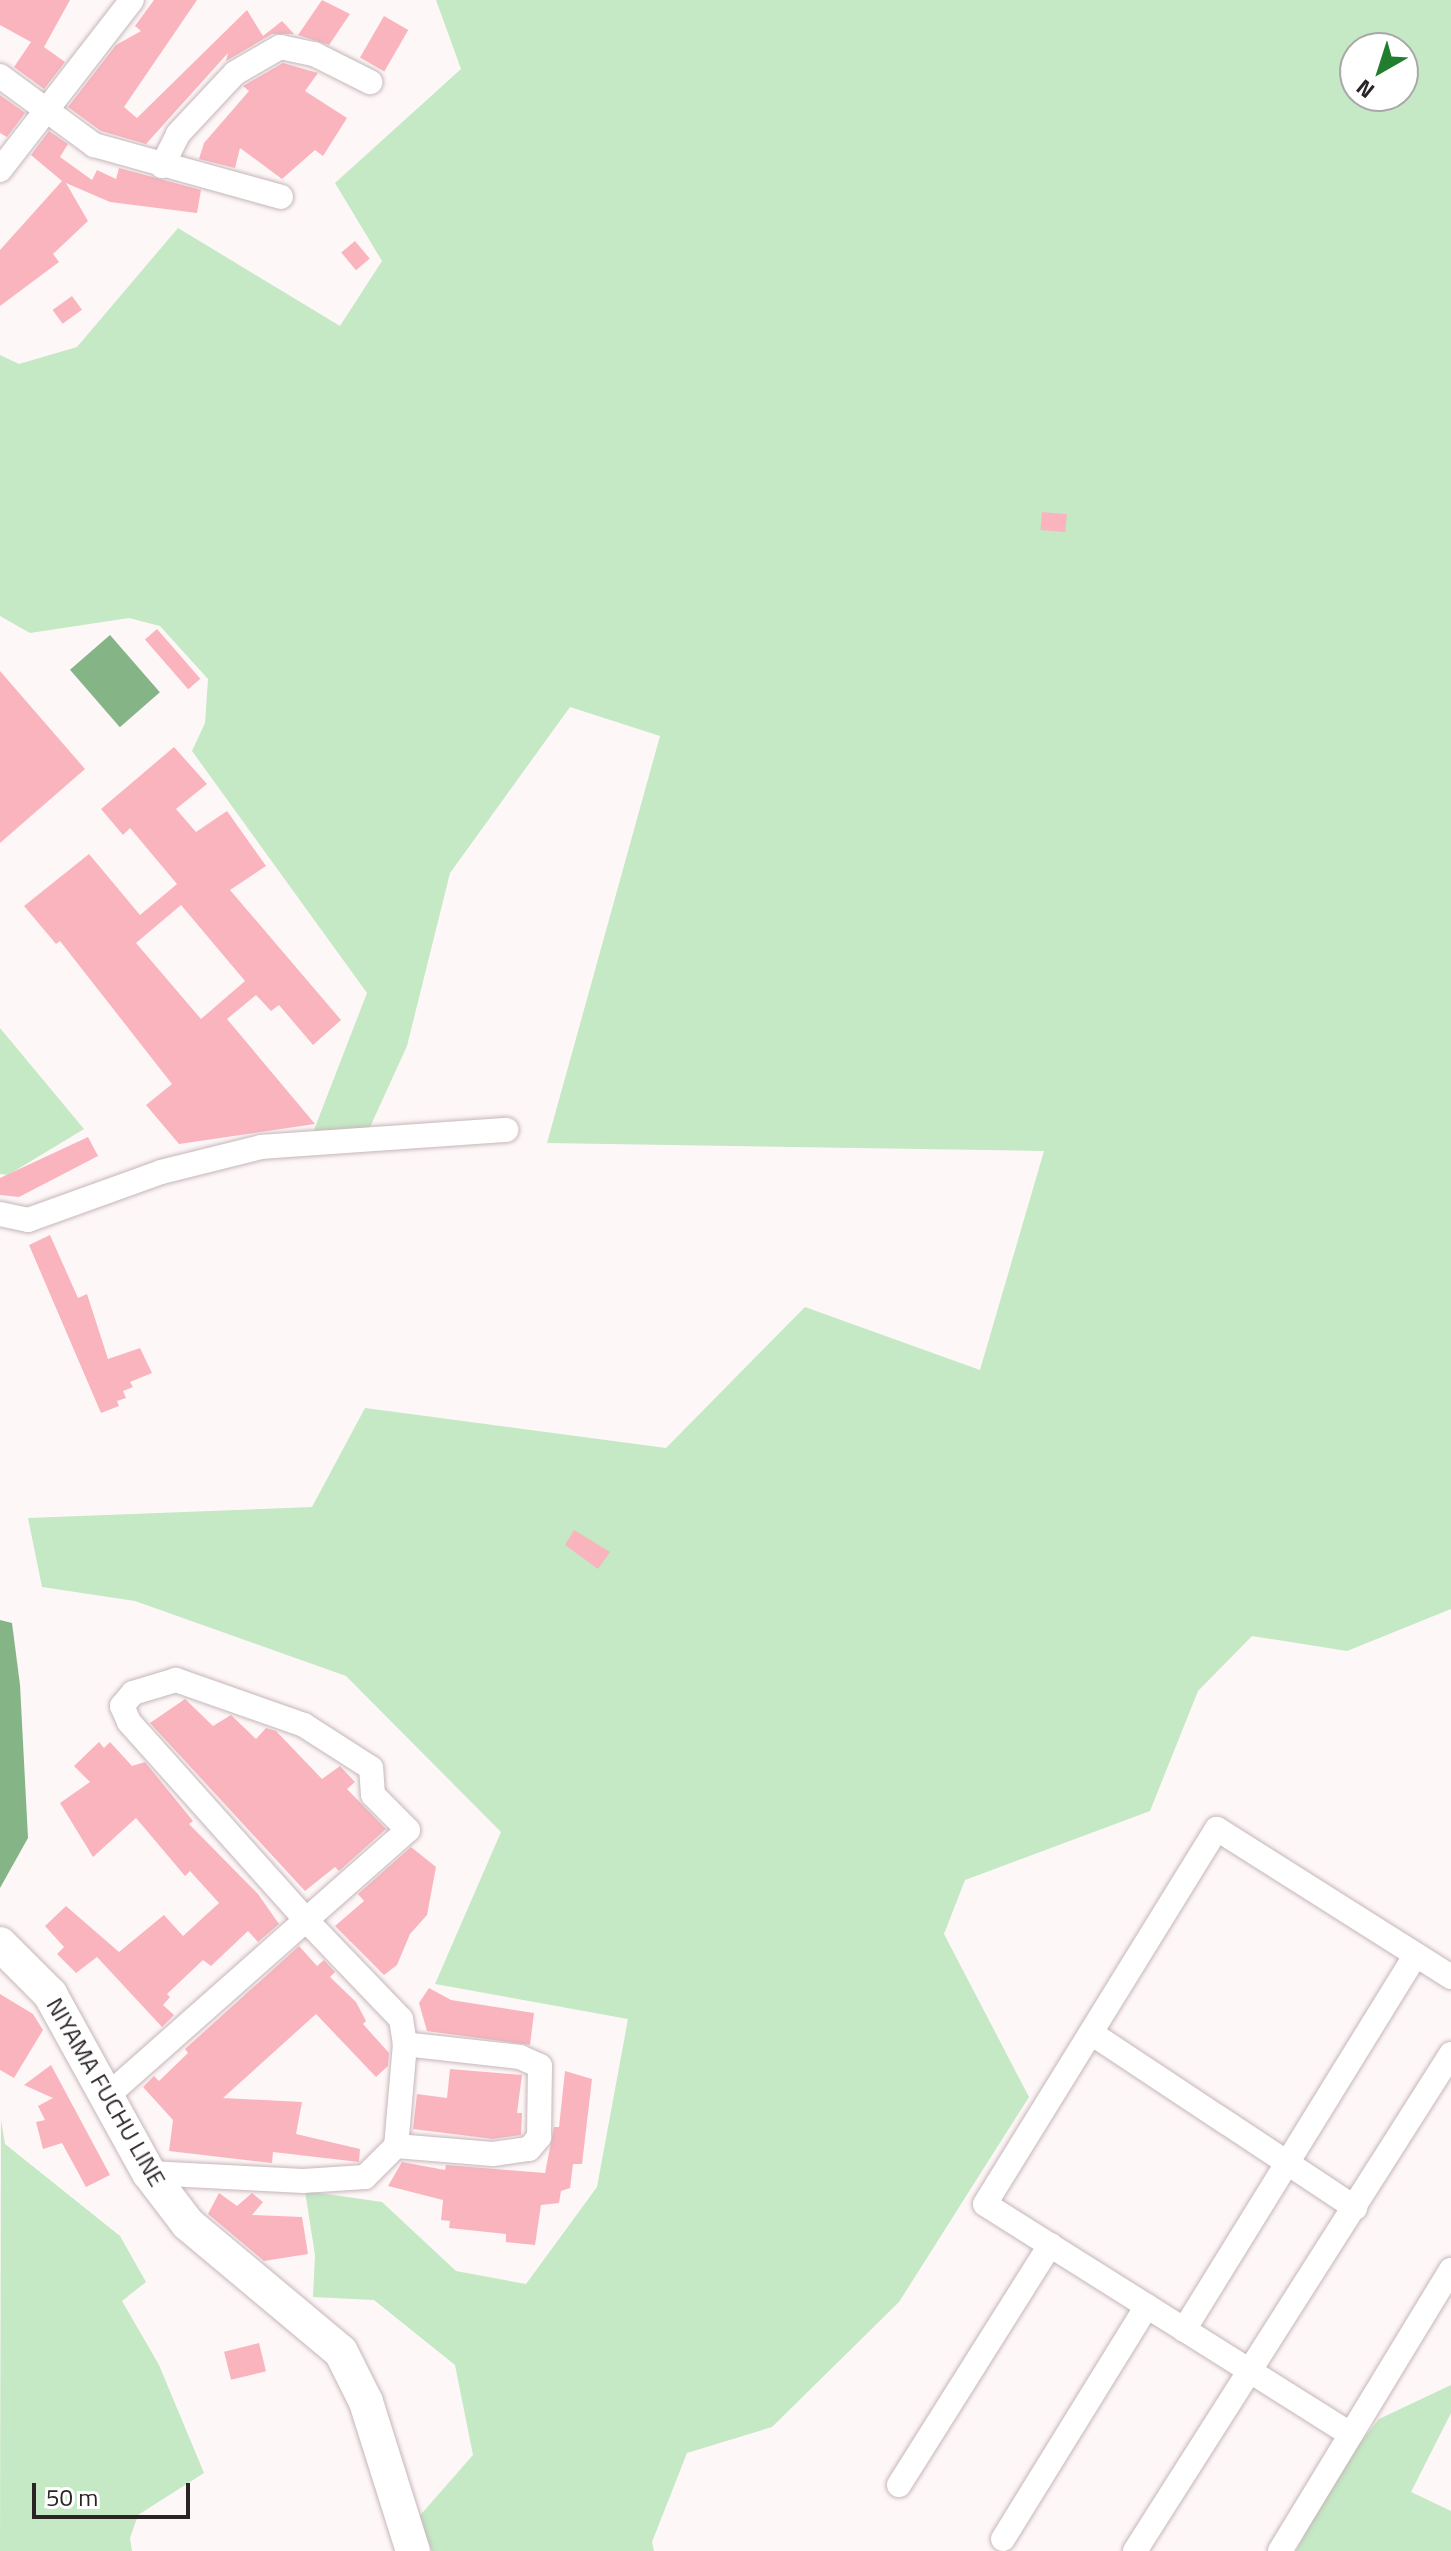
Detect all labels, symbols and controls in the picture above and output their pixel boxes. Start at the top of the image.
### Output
north arrow [1339,32,1419,112]
text: N [1349,71,1382,107]
street label: NIYAMA FUCHU LINE [40,1993,172,2191]
scale bar [36,2467,194,2517]
text: 50 m [46,2479,98,2515]

